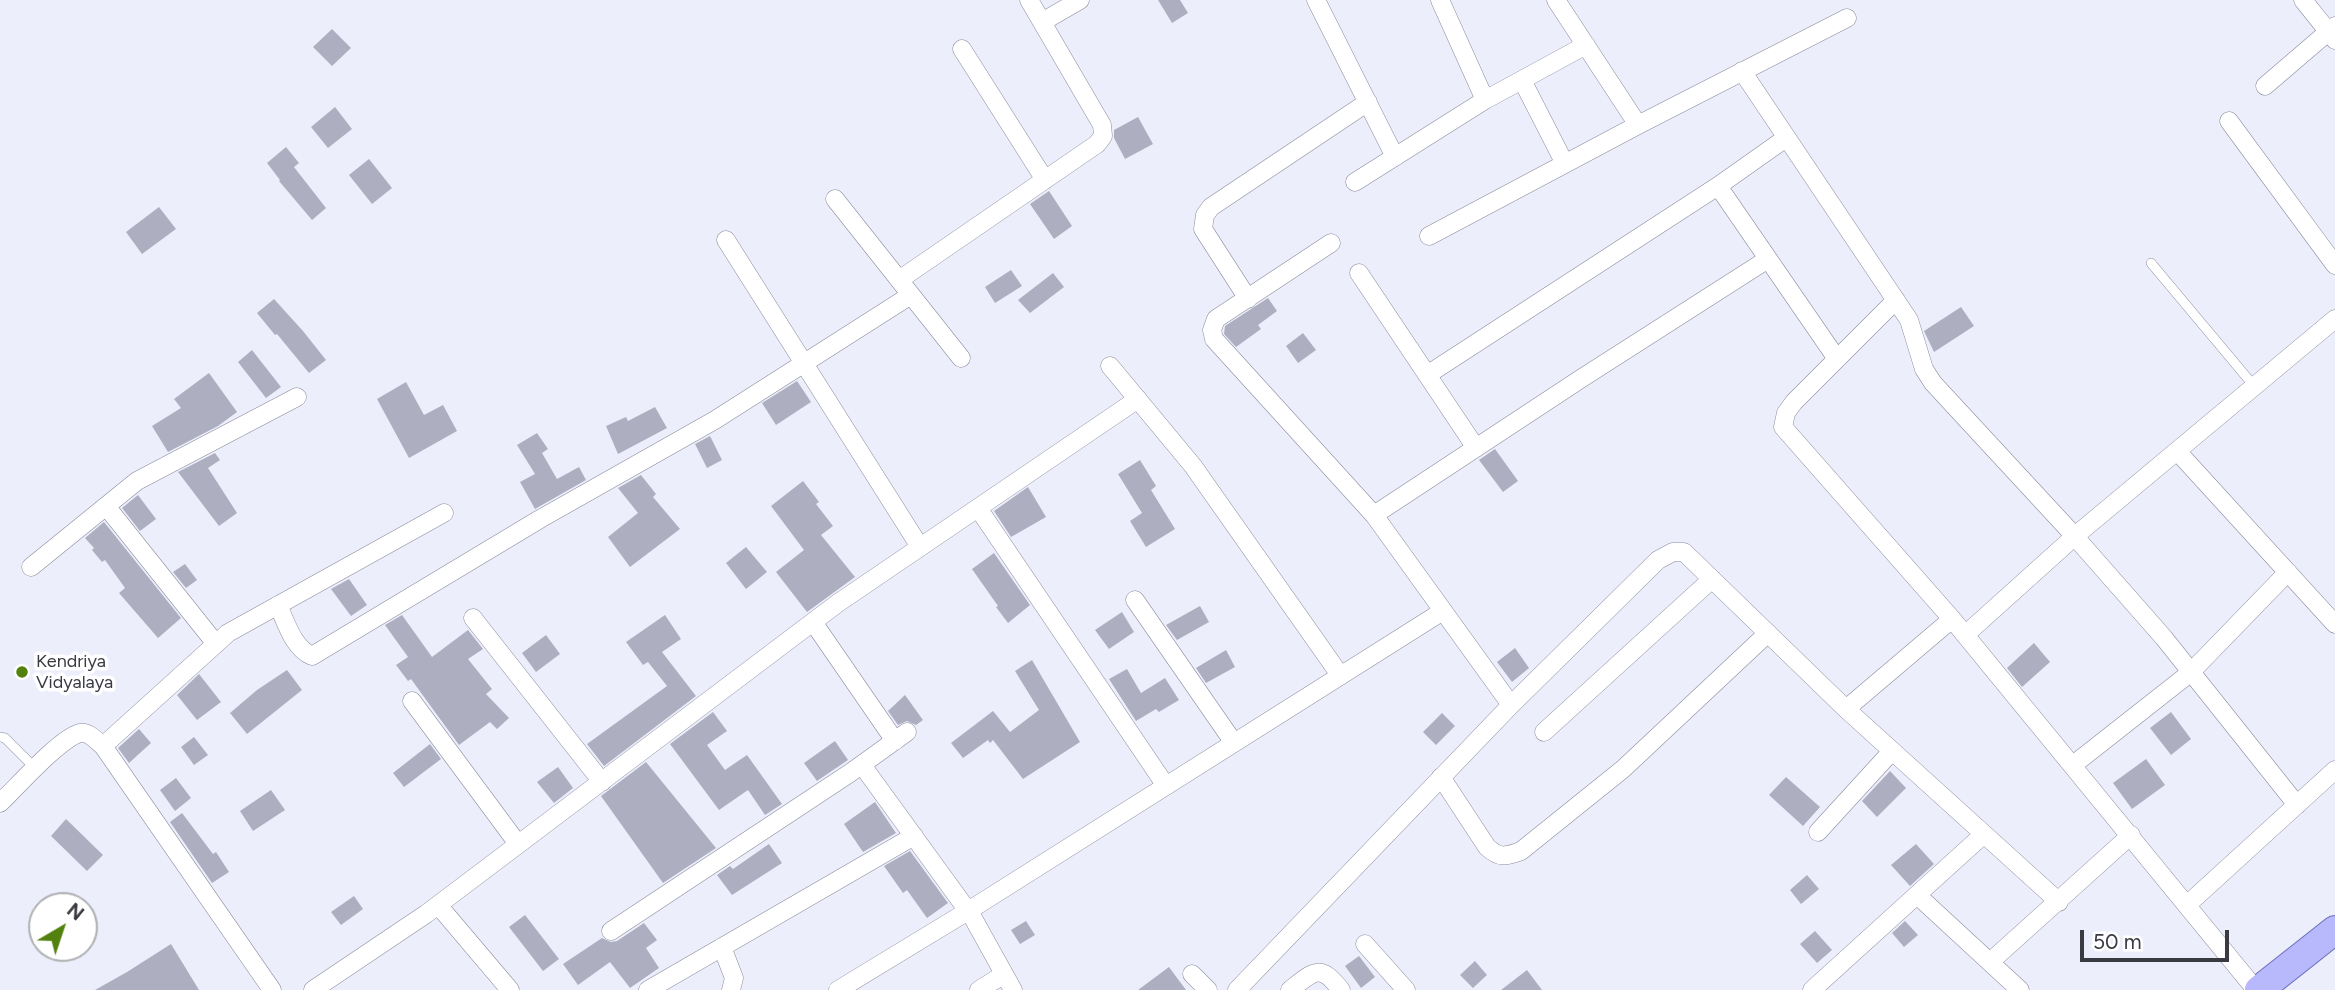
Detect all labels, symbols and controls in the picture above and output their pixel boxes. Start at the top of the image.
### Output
place label: Kendriya Vidyalaya [36,651,113,694]
marker: Kendriya Vidyalaya [14,664,30,680]
north arrow [28,892,98,962]
text: N [62,898,88,925]
scale bar [2083,916,2232,960]
text: 50 m [2093,929,2142,954]

